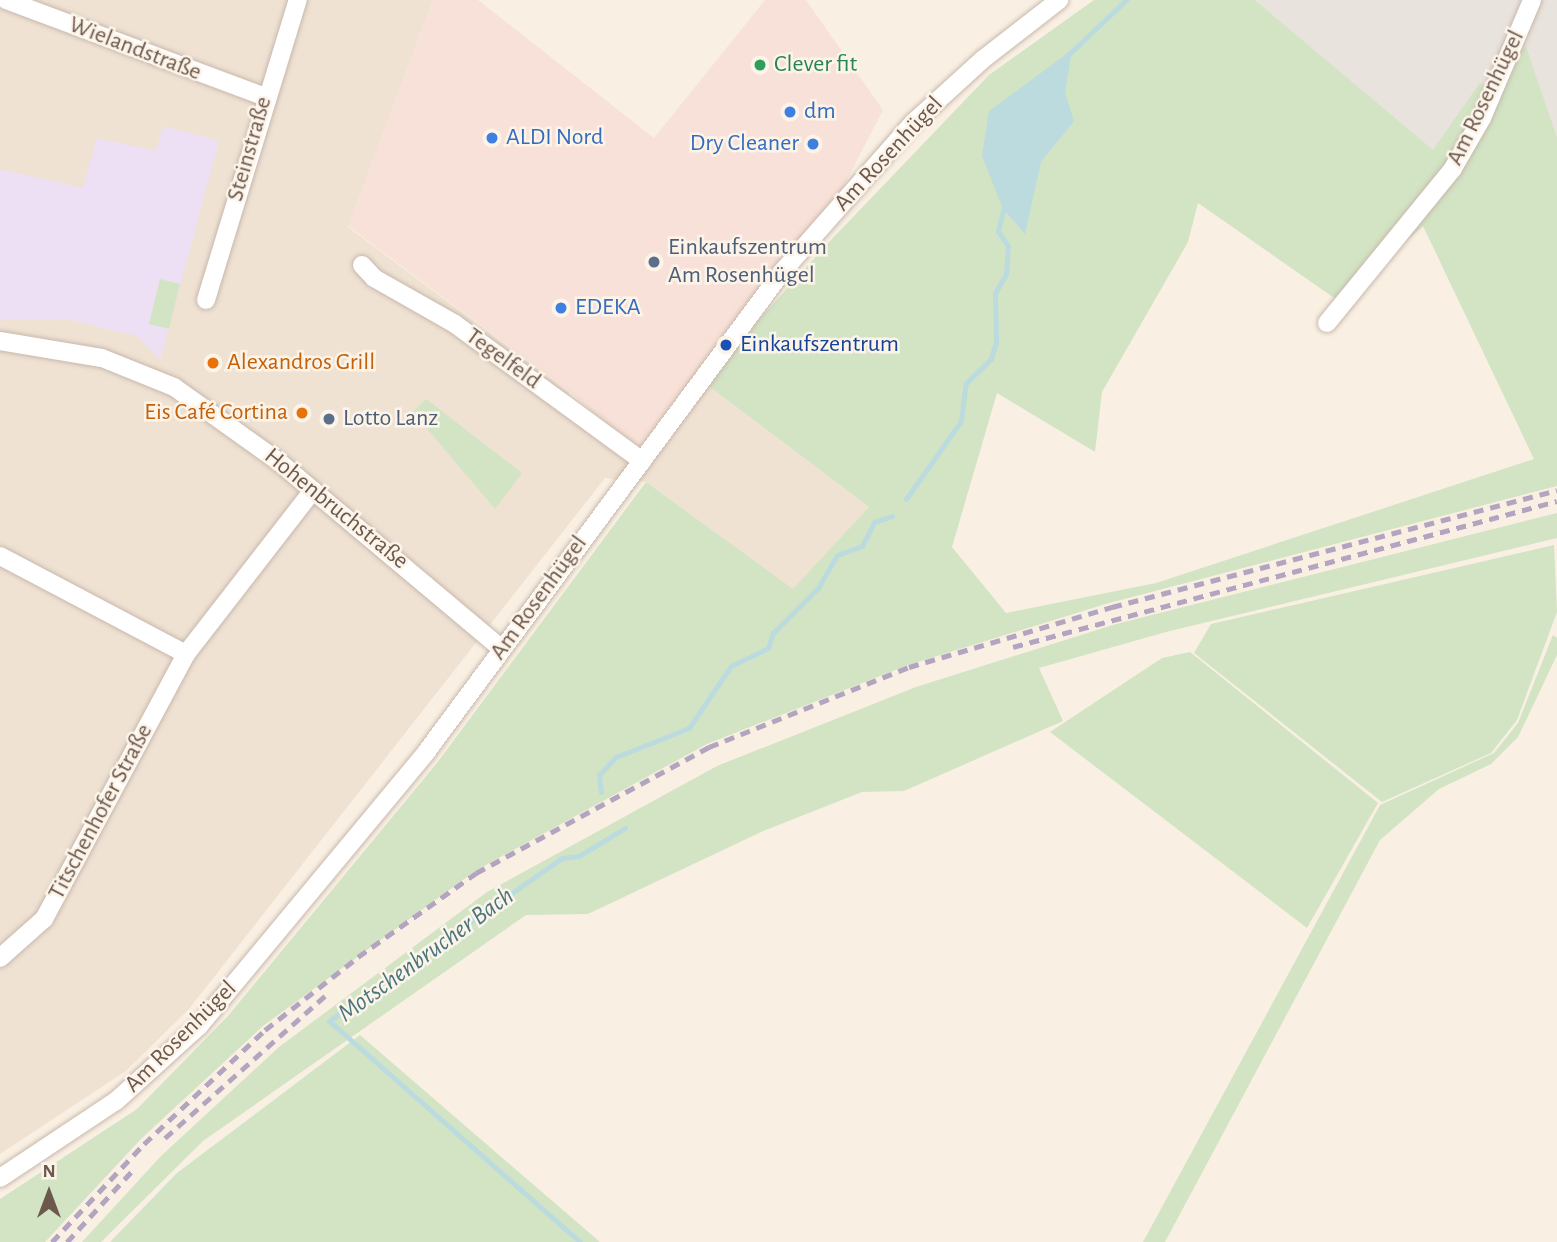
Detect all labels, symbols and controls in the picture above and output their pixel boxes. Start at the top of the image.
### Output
street label: Wielandstraße [65,11,205,87]
street label: Am Rosenhügel [1441,26,1531,170]
place label: Clever fit [774,51,857,79]
marker: Clever fit [752,57,768,73]
street label: Am Rosenhügel [828,91,950,217]
street label: Steinstraße [221,93,279,205]
place label: dm [804,98,836,126]
marker: dm [782,104,798,120]
place label: ALDI Nord [506,124,603,152]
marker: ALDI Nord [484,130,500,146]
place label: Dry Cleaner [690,130,799,158]
marker: Dry Cleaner [805,136,821,152]
place label: Einkaufszentrum Am Rosenhügel [668,234,827,290]
marker: Einkaufszentrum Am Rosenhügel [646,254,662,270]
place label: EDEKA [575,294,641,322]
marker: EDEKA [553,300,569,316]
street label: Tegelfeld [460,322,546,396]
place label: Einkaufszentrum [740,331,899,359]
marker: Einkaufszentrum [718,337,734,353]
place label: Alexandros Grill [227,349,375,377]
marker: Alexandros Grill [205,355,221,371]
place label: Eis Café Cortina [144,399,288,427]
marker: Eis Café Cortina [294,405,310,421]
place label: Lotto Lanz [343,405,438,433]
marker: Lotto Lanz [321,411,337,427]
street label: Hohenbruchstraße [258,442,414,576]
street label: Am Rosenhügel [484,530,594,666]
street label: Titschenhofer Straße [43,719,159,905]
water label: Motschenbrucher Bach [332,881,520,1029]
street label: Am Rosenhügel [119,975,243,1099]
north arrow [14,1158,84,1228]
text: N [42,1162,56,1181]

